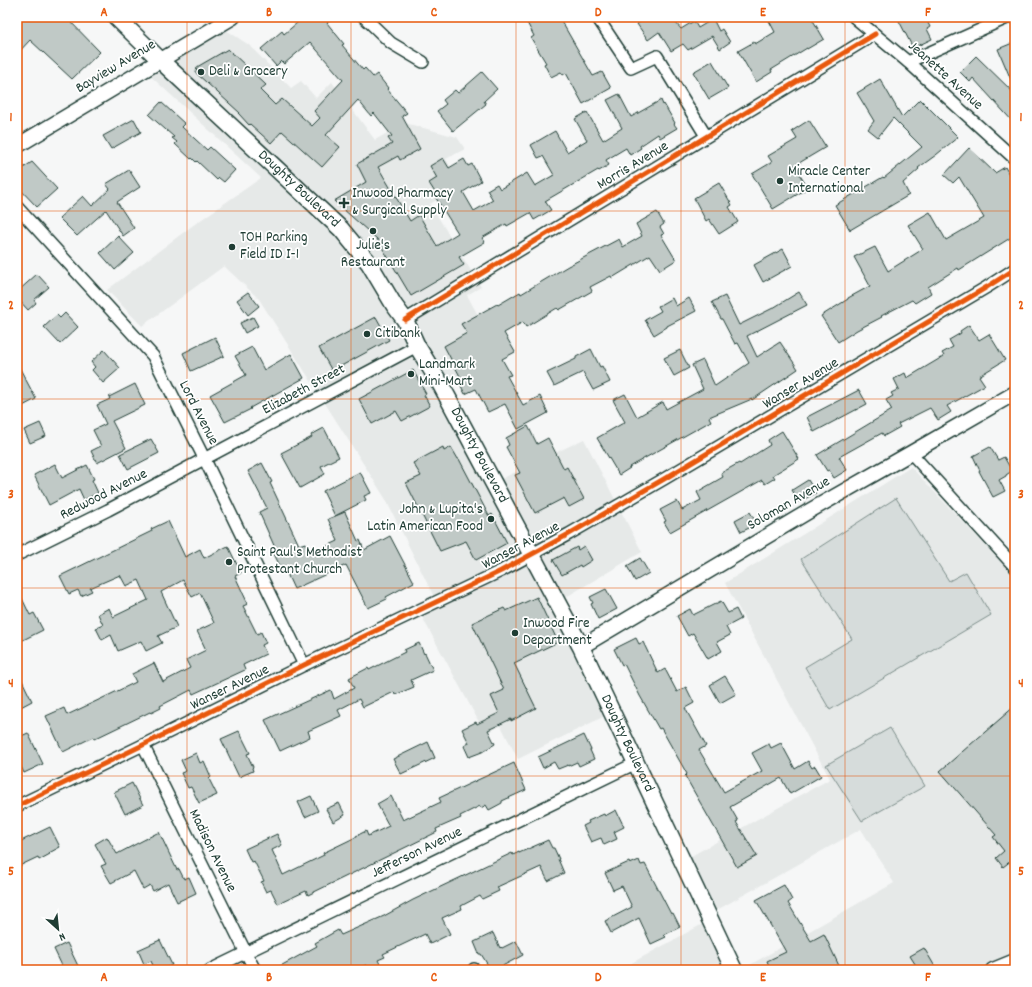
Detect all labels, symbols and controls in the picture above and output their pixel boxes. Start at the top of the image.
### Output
text: A [100,4,108,23]
text: B [266,4,272,23]
text: C [431,4,438,23]
text: D [595,4,602,23]
text: E [760,4,767,23]
text: F [925,4,931,23]
street label: Bayview Avenue [72,34,161,100]
street label: Jeanette Avenue [902,36,988,116]
place label: Deli & Grocery [209,61,288,83]
marker: Deli & Grocery [196,67,206,77]
text: 1 [10,109,13,128]
text: 1 [1020,109,1023,128]
street label: Morris Avenue [593,136,673,196]
street label: Doughty Boulevard [252,145,345,233]
place label: Miracle Center International [788,161,871,200]
marker: Miracle Center International [775,176,785,186]
place label: Inwood Pharmacy & Surgical Supply [352,183,454,222]
marker: Inwood Pharmacy & Surgical Supply [339,198,349,208]
marker: Julie's Restaurant [368,226,378,236]
place label: TOH Parking Field ID I-1 [240,227,308,266]
place label: Julie's Restaurant [341,235,406,274]
marker: TOH Parking Field ID I-1 [227,242,237,252]
text: 2 [8,297,14,316]
text: 2 [1018,297,1024,316]
place label: Citibank [375,323,420,345]
marker: Citibank [362,329,372,339]
street label: Wanser Avenue [759,352,844,415]
place label: Landmark Mini-Mart [419,354,475,393]
street label: Elizabeth Street [259,359,350,421]
marker: Landmark Mini-Mart [406,369,416,379]
street label: Lord Avenue [172,377,224,449]
street label: Doughty Boulevard [444,404,513,507]
street label: Redwood Avenue [56,463,152,526]
street label: Soloman Avenue [744,471,835,537]
text: 3 [8,486,14,505]
text: 3 [1018,486,1024,505]
place label: John & Lupita's Latin American Food [367,499,483,538]
marker: John & Lupita's Latin American Food [486,514,496,524]
street label: Wanser Avenue [478,516,564,576]
place label: Saint Paul's Methodist Protestant Church [237,542,362,581]
marker: Saint Paul's Methodist Protestant Church [224,557,234,567]
place label: Inwood Fire Department [523,613,592,652]
marker: Inwood Fire Department [510,628,520,638]
street label: Wanser Avenue [187,659,274,717]
text: 4 [8,675,14,694]
text: 4 [1018,675,1024,694]
street label: Doughty Boulevard [594,691,659,796]
street label: Madison Avenue [182,806,242,897]
street label: Jefferson Avenue [368,821,467,885]
text: 5 [8,863,14,882]
text: 5 [1018,863,1024,882]
north arrow [38,909,78,949]
text: N [55,928,68,945]
text: A [100,969,108,987]
text: B [266,969,272,987]
text: C [431,969,438,987]
text: D [595,969,602,987]
text: E [760,969,767,987]
text: F [925,969,931,987]

